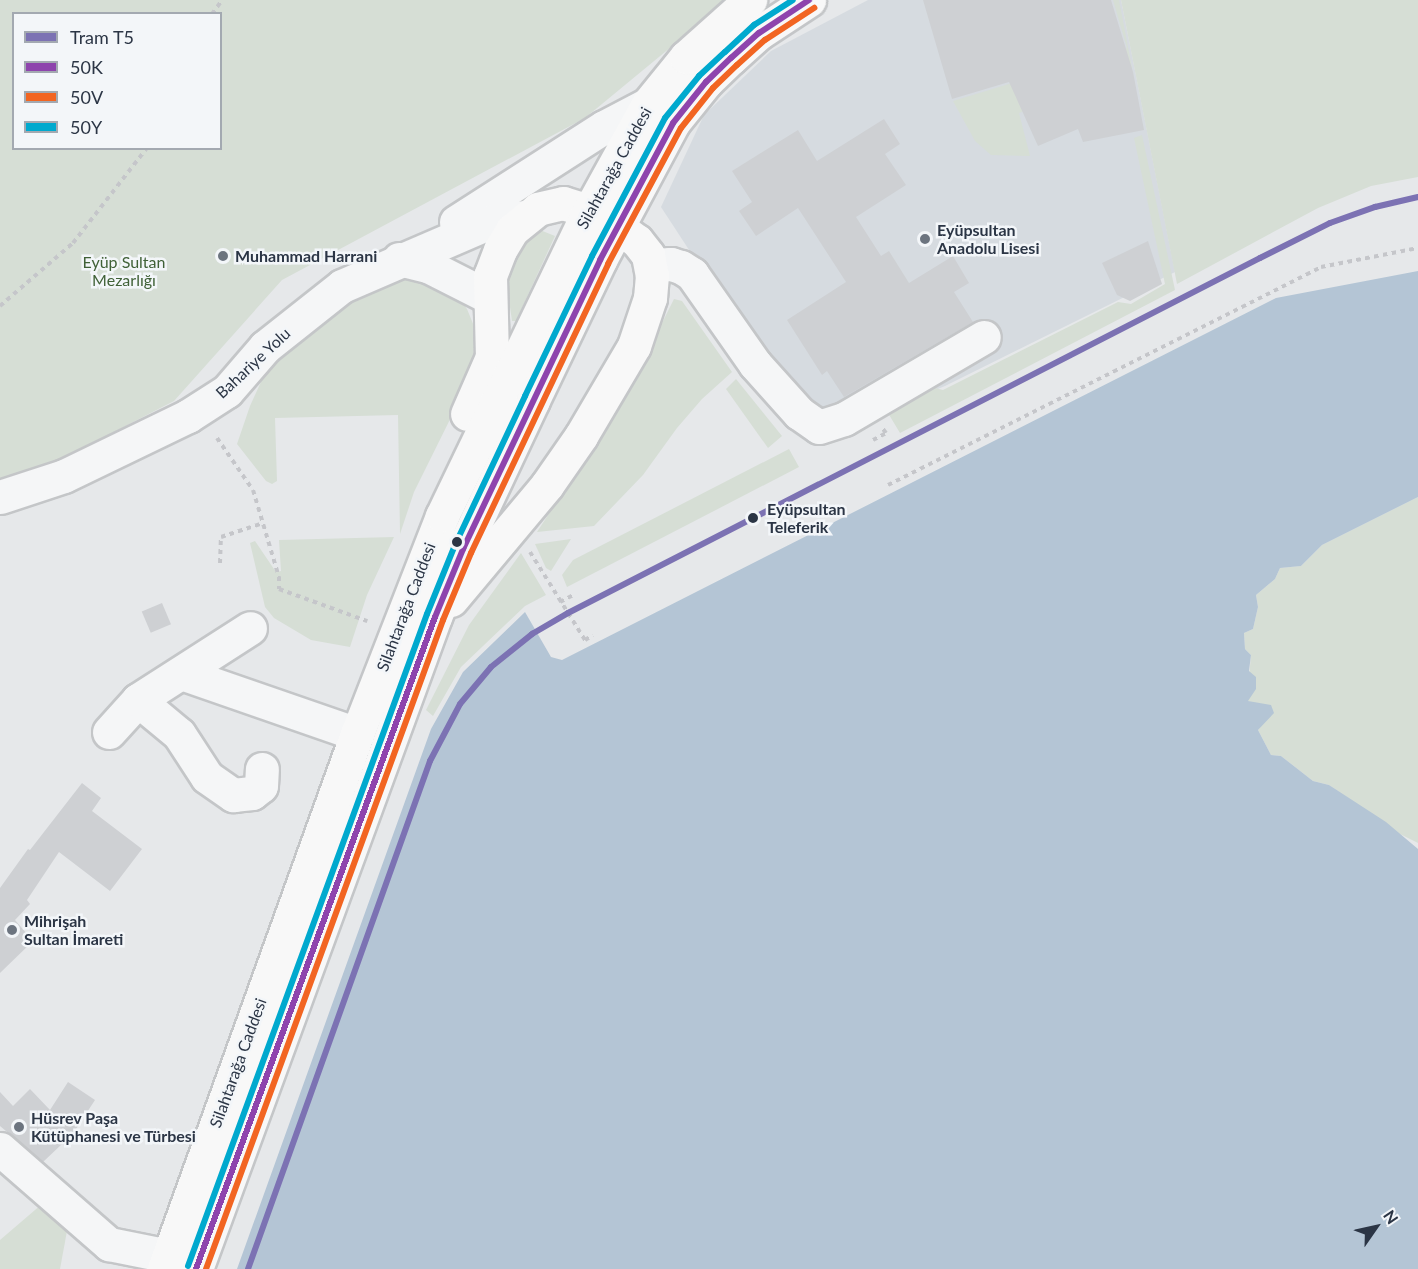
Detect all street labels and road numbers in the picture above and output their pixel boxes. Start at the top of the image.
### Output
street label: Silahtarağa Caddesi [573,104,655,232]
street label: Bahariye Yolu [212,323,294,403]
street label: Silahtarağa Caddesi [373,540,439,674]
street label: Silahtarağa Caddesi [206,996,270,1130]

